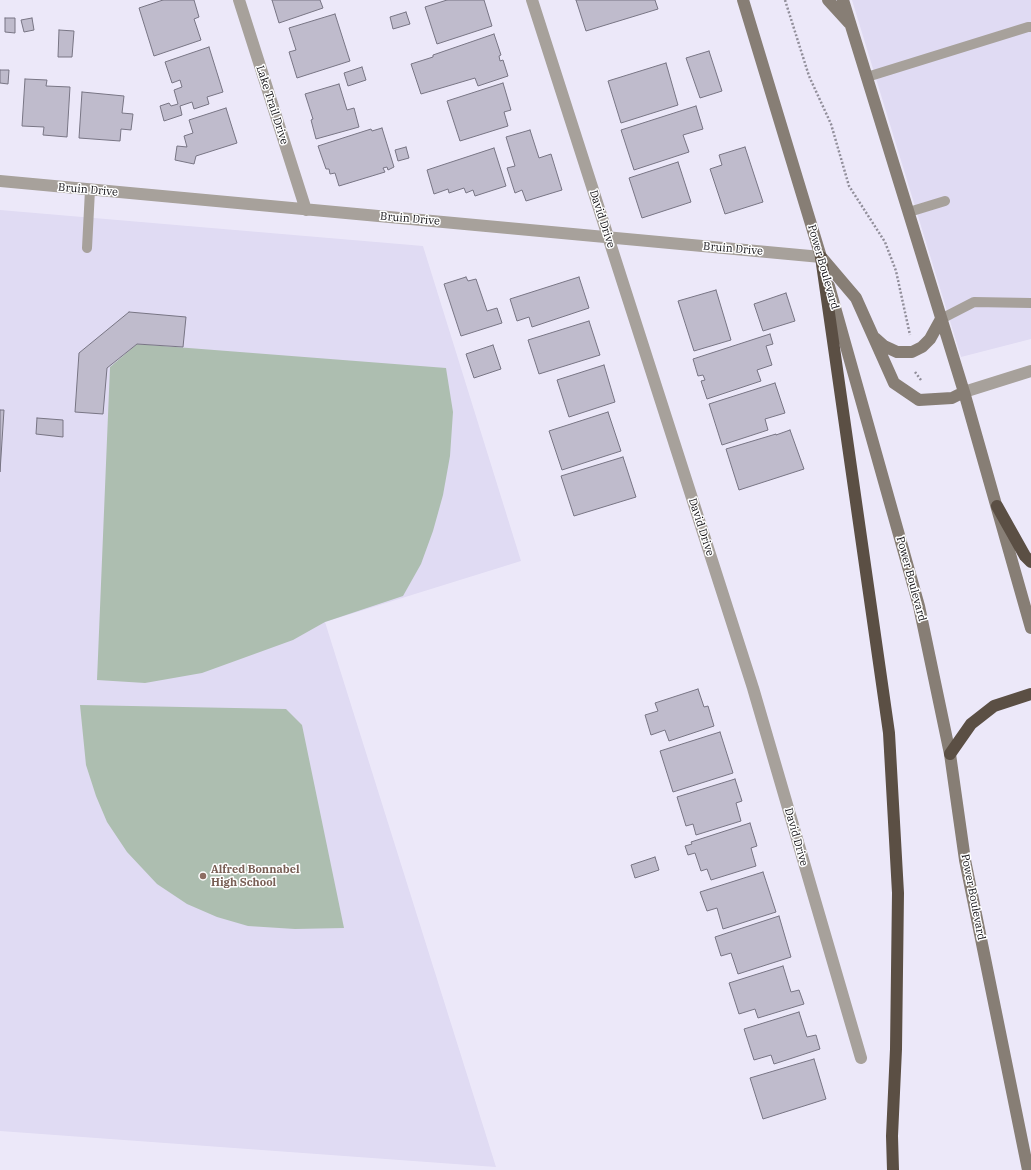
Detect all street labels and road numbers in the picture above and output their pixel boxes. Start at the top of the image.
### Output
street label: Lake Trail Drive [253,64,291,146]
street label: Bruin Drive [57,181,119,199]
street label: David Drive [586,188,618,250]
street label: Bruin Drive [379,210,441,228]
street label: Power Boulevard [805,223,841,311]
street label: Bruin Drive [702,240,764,258]
street label: David Drive [685,496,717,558]
street label: Power Boulevard [893,535,929,623]
street label: David Drive [781,806,811,868]
street label: Power Boulevard [958,853,988,941]

